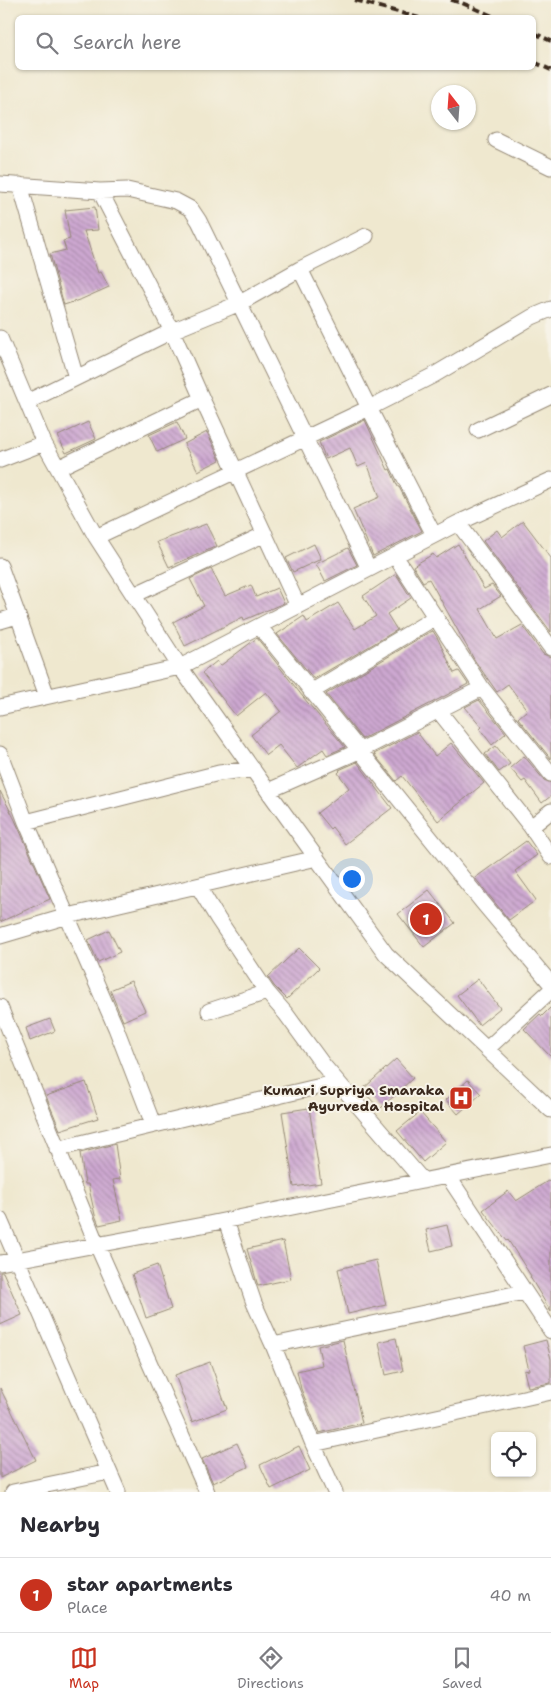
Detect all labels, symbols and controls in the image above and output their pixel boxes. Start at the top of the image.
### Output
search box [15,15,536,70]
icon: search [33,29,61,57]
text: Search here [73,30,182,55]
north arrow [431,85,476,130]
your location [339,866,365,892]
pin: 1 [410,900,442,938]
place label: Kumari Supriya Smaraka Ayurveda Hospital [263,1081,444,1115]
hospital icon: Kumari Supriya Smaraka Ayurveda Hospital [448,1085,474,1111]
map controls [491,1432,536,1477]
button: locate [491,1432,536,1477]
text: Nearby [20,1511,100,1539]
text: star apartments [67,1572,233,1597]
text: 1 [32,1585,40,1606]
text: 40 m [489,1585,531,1606]
text: Place [67,1597,108,1618]
tab: Map [69,1644,99,1692]
tab: Directions [237,1644,304,1692]
tab: Saved [442,1644,482,1692]

